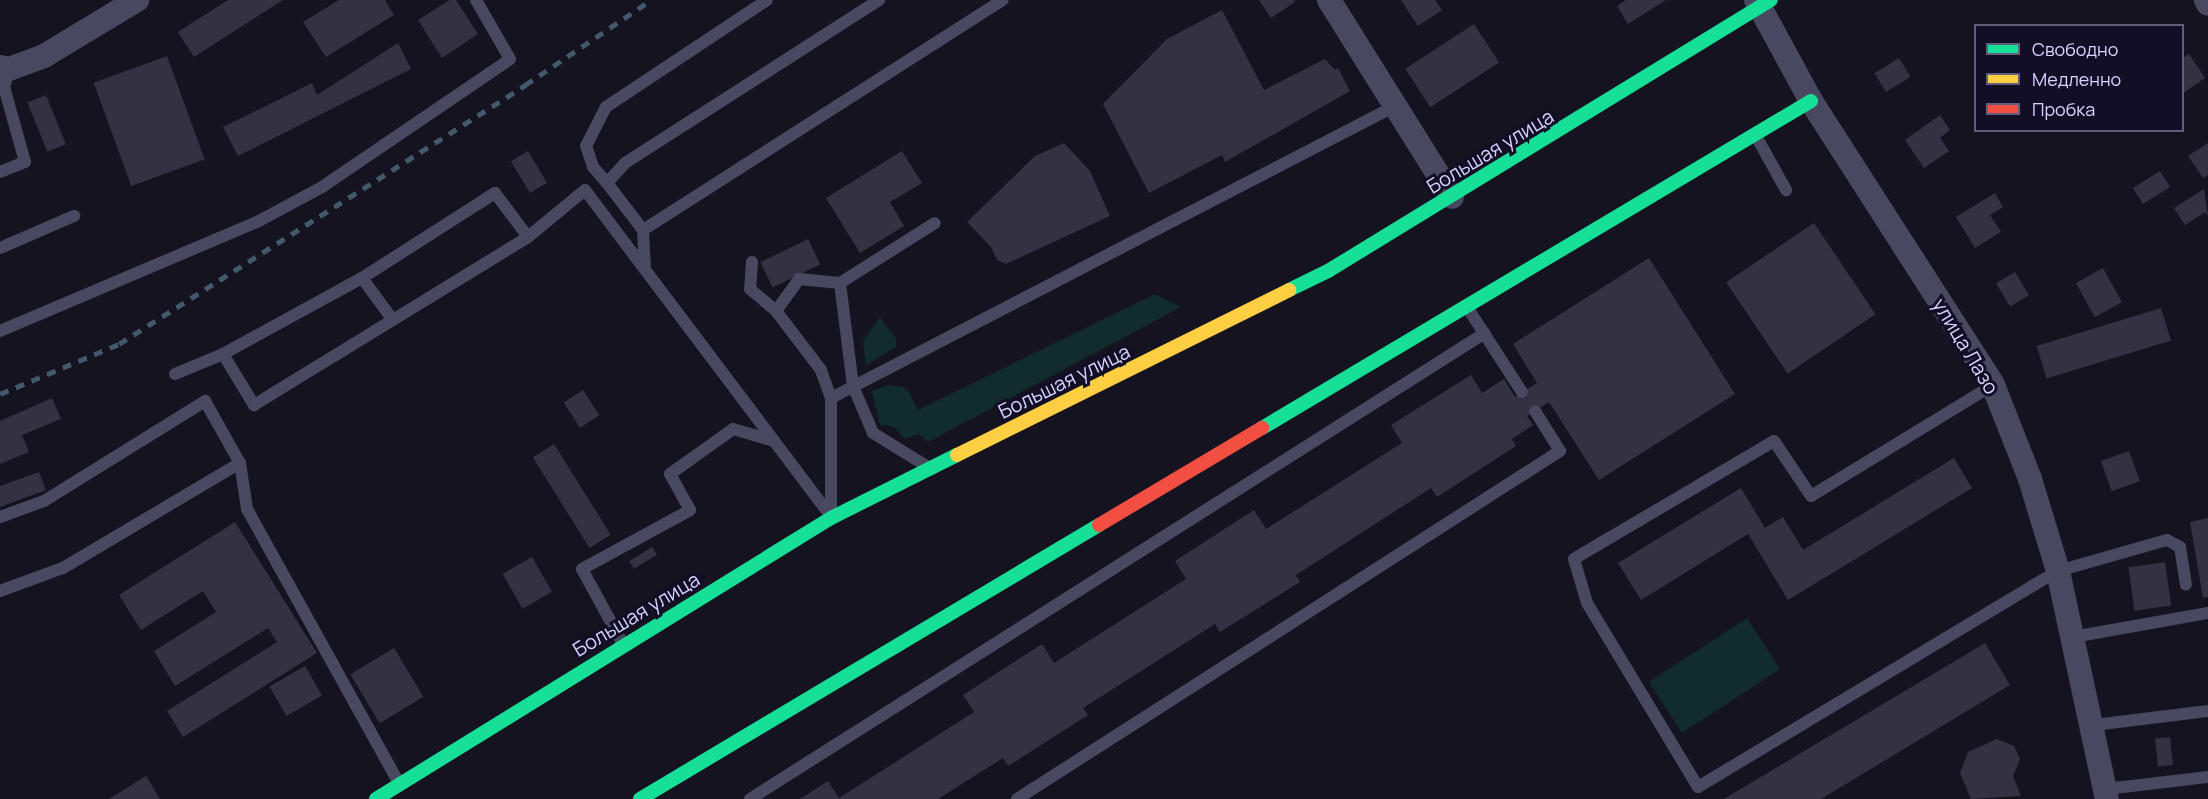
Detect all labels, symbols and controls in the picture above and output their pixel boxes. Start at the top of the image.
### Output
legend [1974,24,2184,132]
text: Свободно [2032,37,2118,61]
text: Медленно [2032,67,2121,91]
text: Пробка [2032,97,2095,121]
street label: Большая улица [1422,104,1558,198]
street label: улица Лазо [1928,294,2004,398]
street label: Большая улица [994,339,1134,423]
street label: Большая улица [568,567,704,661]

